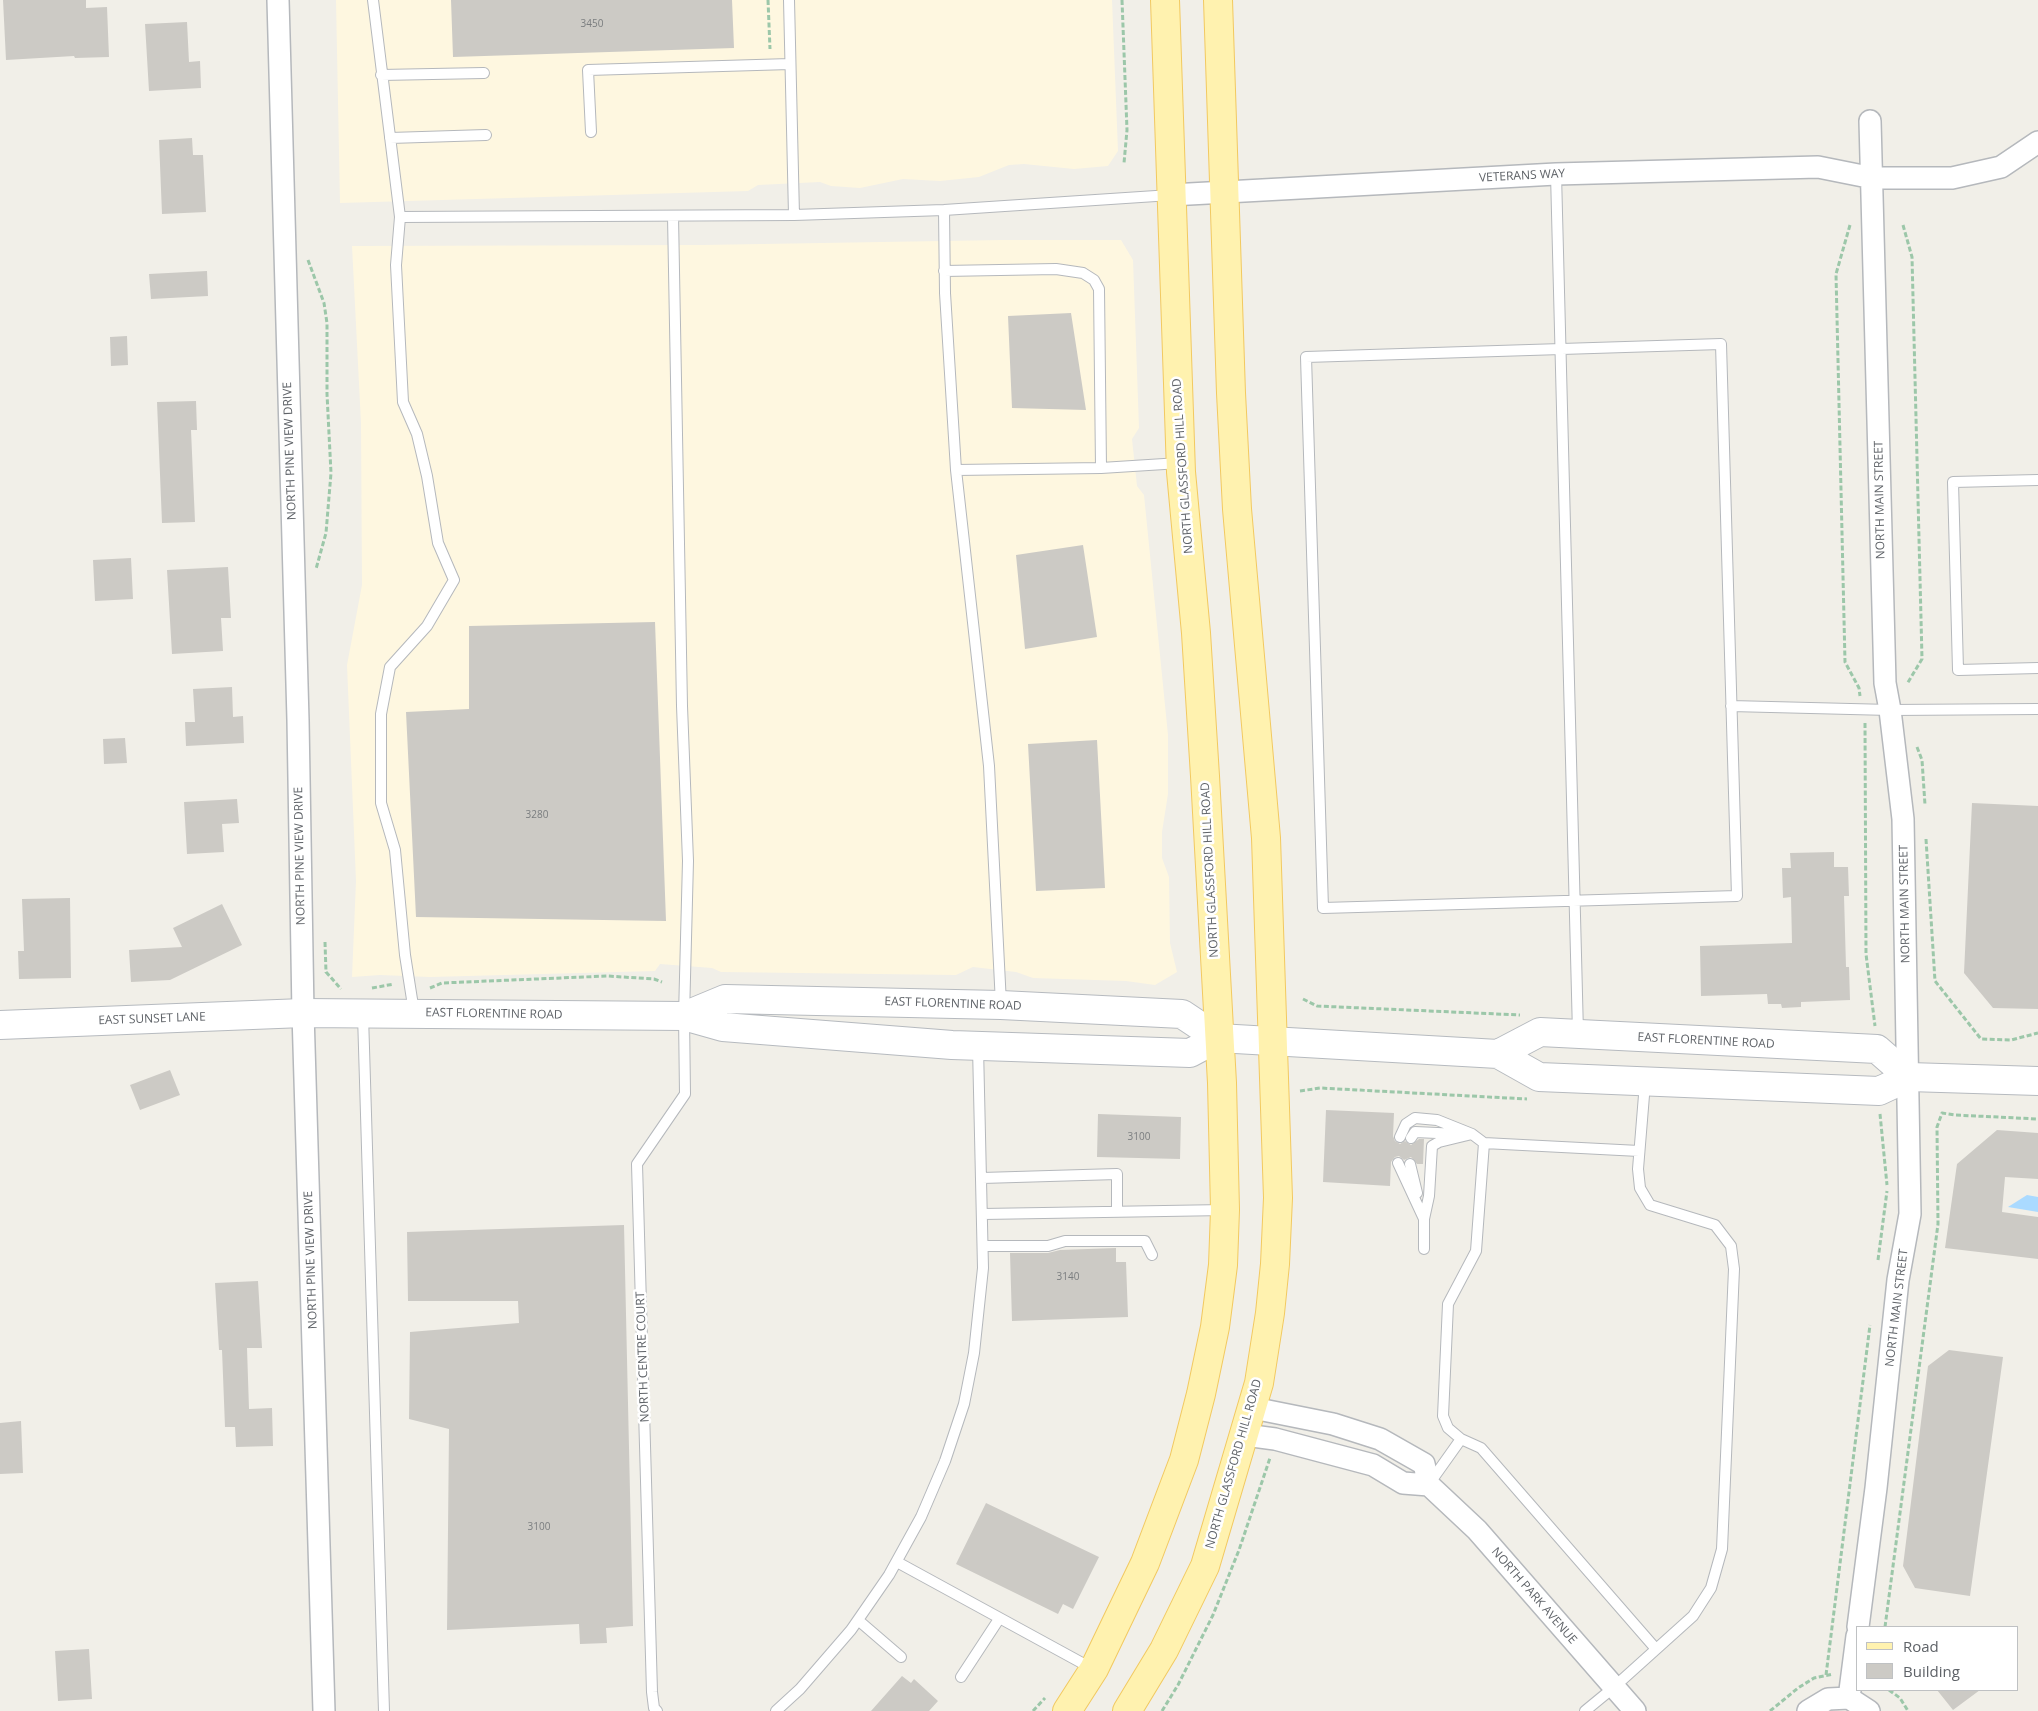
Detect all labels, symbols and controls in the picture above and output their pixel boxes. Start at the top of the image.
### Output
house number: 3450 [581,18,603,30]
street label: VETERANS WAY [1479,167,1565,185]
street label: NORTH GLASSFORD HILL ROAD [1170,378,1196,554]
street label: NORTH PINE VIEW DRIVE [280,382,300,520]
street label: NORTH MAIN STREET [1872,440,1888,560]
street label: NORTH GLASSFORD HILL ROAD [1198,782,1222,958]
street label: NORTH PINE VIEW DRIVE [292,787,308,925]
house number: 3280 [526,809,548,821]
street label: NORTH MAIN STREET [1897,844,1913,964]
street label: EAST FLORENTINE ROAD [884,994,1022,1014]
street label: EAST FLORENTINE ROAD [425,1006,563,1022]
street label: EAST SUNSET LANE [98,1010,206,1028]
street label: EAST FLORENTINE ROAD [1637,1030,1775,1052]
house number: 3100 [1128,1131,1150,1143]
street label: NORTH PINE VIEW DRIVE [301,1191,321,1329]
street label: NORTH MAIN STREET [1883,1248,1911,1368]
house number: 3140 [1057,1271,1079,1283]
street label: NORTH CENTRE COURT [634,1291,652,1423]
street label: NORTH GLASSFORD HILL ROAD [1203,1378,1265,1550]
house number: 3100 [528,1521,550,1533]
street label: NORTH PARK AVENUE [1488,1545,1580,1647]
legend [1856,1626,2018,1691]
text: Road [1903,1636,1939,1656]
text: Building [1903,1661,1960,1681]

